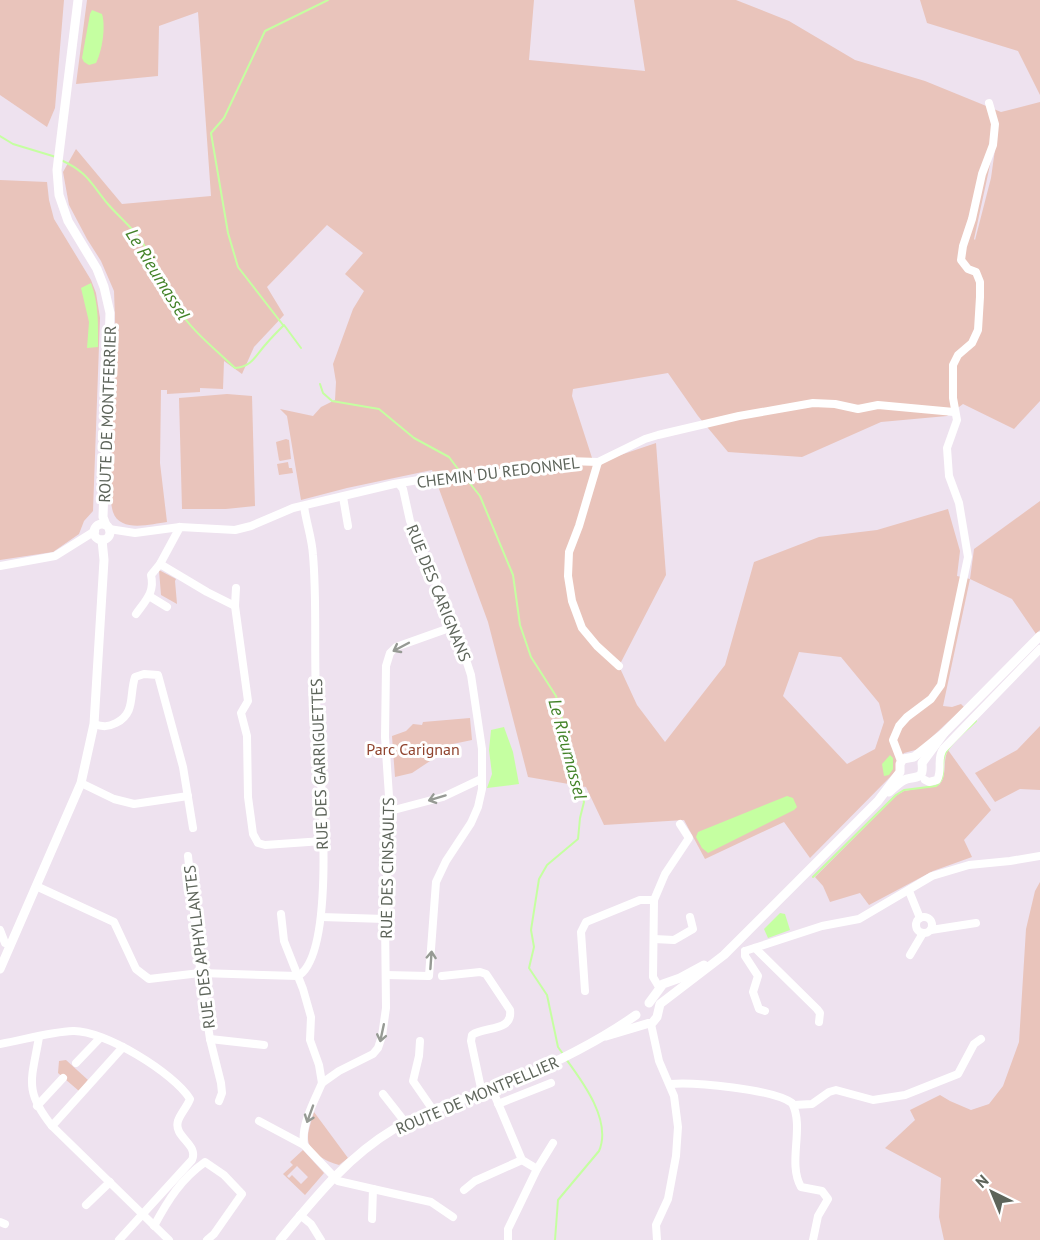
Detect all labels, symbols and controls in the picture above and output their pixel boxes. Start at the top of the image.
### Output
water label: Le Rieumassel [121,224,195,324]
street label: ROUTE DE MONTFERRIER [94,325,120,503]
street label: CHEMIN DU REDONNEL [415,452,581,492]
street label: RUE DES CARIGNANS [402,522,476,664]
one-way arrow [393,641,410,653]
street label: RUE DES GARRIGUETTES [306,678,332,850]
water label: Le Rieumassel [543,696,593,802]
park label: Parc Carignan [366,739,460,759]
one-way arrow [428,793,447,804]
street label: RUE DES CINSAULTS [376,797,398,939]
street label: RUE DES APHYLLANTES [179,864,219,1030]
one-way arrow [426,951,437,971]
one-way arrow [376,1023,387,1043]
street label: ROUTE DE MONTPELLIER [392,1052,562,1138]
one-way arrow [303,1104,314,1122]
north arrow [962,1162,1022,1222]
text: N [971,1170,992,1192]

